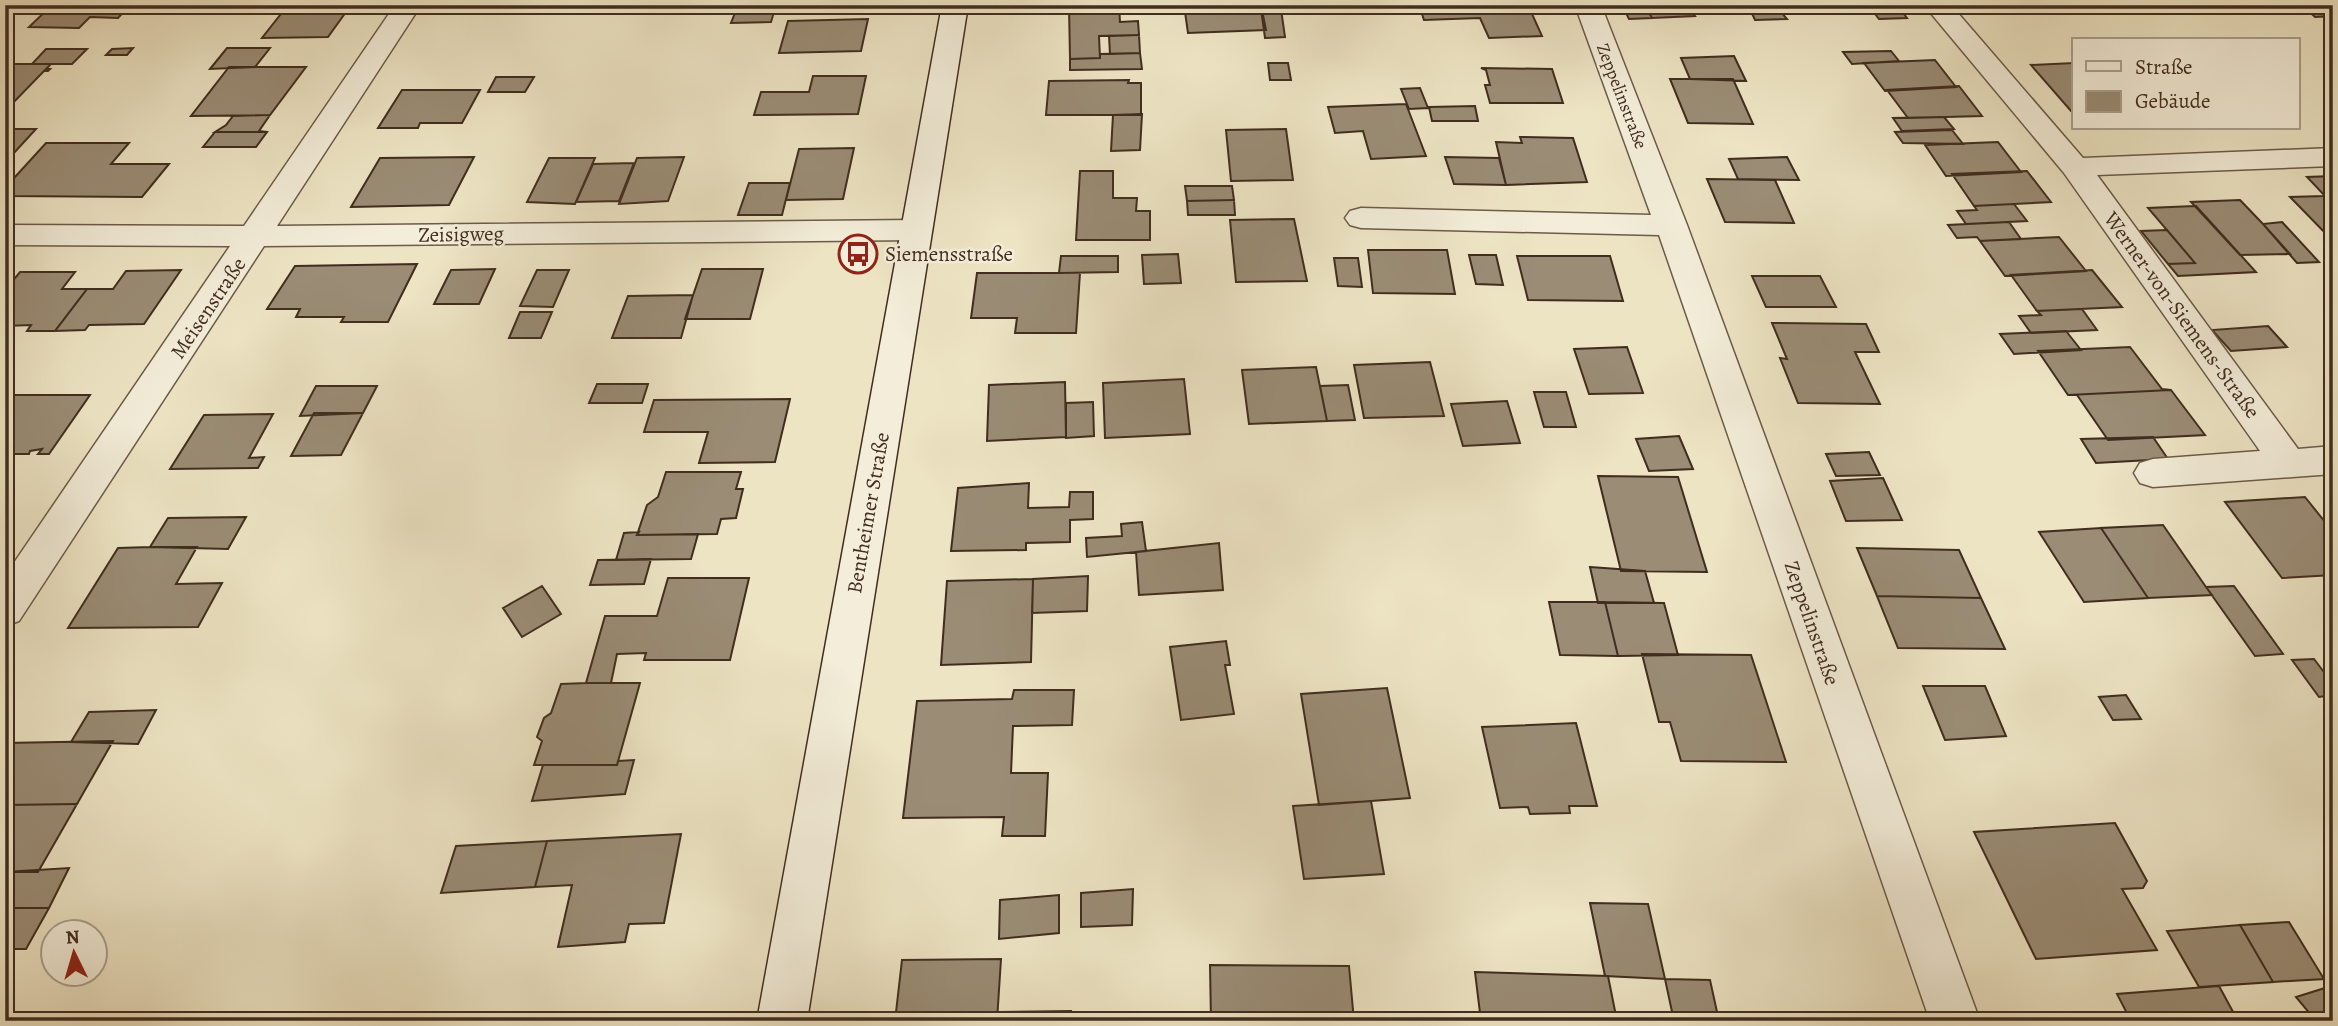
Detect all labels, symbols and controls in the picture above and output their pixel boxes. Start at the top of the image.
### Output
legend [2072,38,2300,130]
street label: Zeppelinstraße [1591,40,1653,152]
text: Straße [2135,53,2193,81]
text: Gebäude [2135,87,2211,115]
street label: Werner-von-Siemens-Straße [2097,205,2267,424]
street label: Zeisigweg [418,219,505,249]
bus stop icon: Siemensstraße [837,233,879,275]
place label: Siemensstraße [885,240,1013,268]
street label: Meisenstraße [164,252,252,364]
street label: Bentheimer Straße [840,430,896,596]
street label: Zeppelinstraße [1778,557,1846,689]
north arrow [38,918,108,988]
text: N [65,923,81,951]

